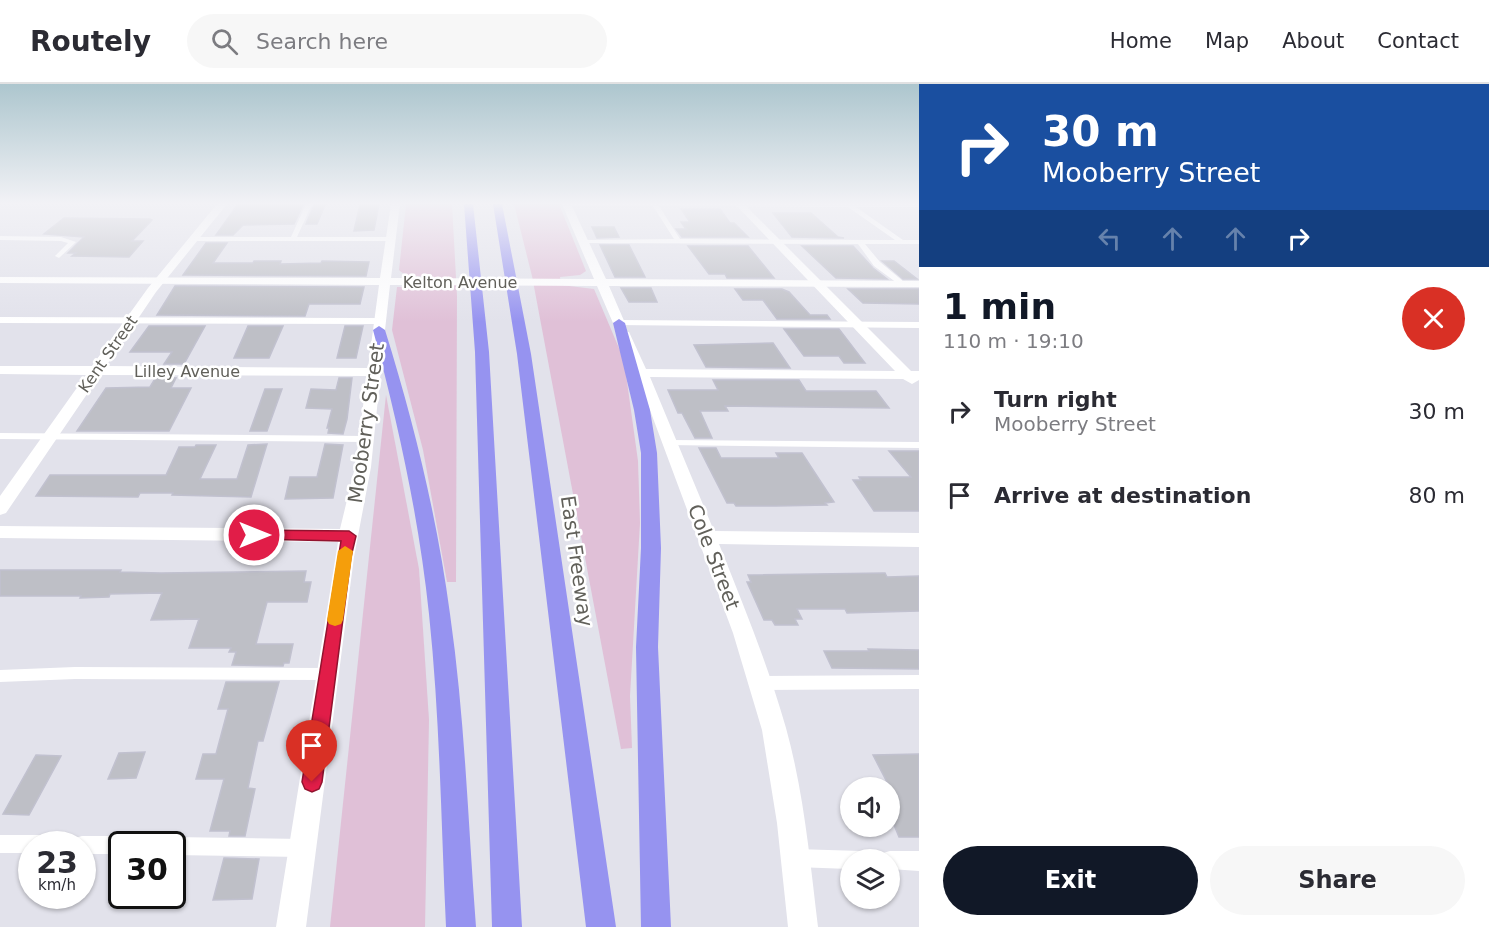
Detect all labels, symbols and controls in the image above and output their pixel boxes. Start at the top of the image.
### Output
search box [187,14,607,68]
text: Routely [30,25,151,58]
icon: search [208,25,241,58]
text: Search here [256,29,388,54]
text: Home [1110,29,1172,53]
text: Map [1205,29,1249,53]
text: About [1282,29,1344,53]
text: Contact [1377,29,1459,53]
text: 30 m [1042,107,1159,156]
icon: right [943,108,1021,186]
text: Mooberry Street [1042,157,1260,188]
icon: left [1093,222,1126,255]
icon: ahead [1156,222,1189,255]
icon: ahead [1219,222,1252,255]
icon: right [1282,222,1315,255]
street label: Kelton Avenue [403,273,517,292]
text: 1 min [943,286,1056,327]
button: close [1402,287,1465,350]
street label: Kent Street [75,312,141,396]
text: 110 m · 19:10 [943,329,1084,353]
street label: Mooberry Street [343,341,389,505]
street label: Lilley Avenue [134,362,240,381]
text: Turn right [994,387,1117,412]
icon: right [943,395,976,428]
text: 30 m [1409,399,1465,424]
text: Mooberry Street [994,412,1156,436]
icon: arrive [943,479,976,512]
text: Arrive at destination [994,483,1251,508]
text: 80 m [1409,483,1465,508]
street label: East Freeway [556,494,598,628]
street label: Cole Street [683,501,745,613]
position arrow [222,503,286,567]
pin [286,720,337,782]
icon: arrive [295,729,328,762]
map controls [840,777,900,909]
button: sound [840,777,900,837]
speed limit sign: 30 [108,831,186,909]
text: 23 [36,845,78,880]
button: Exit [943,846,1198,915]
button: Share [1210,846,1465,915]
button: layers [840,849,900,909]
text: km/h [38,876,76,894]

